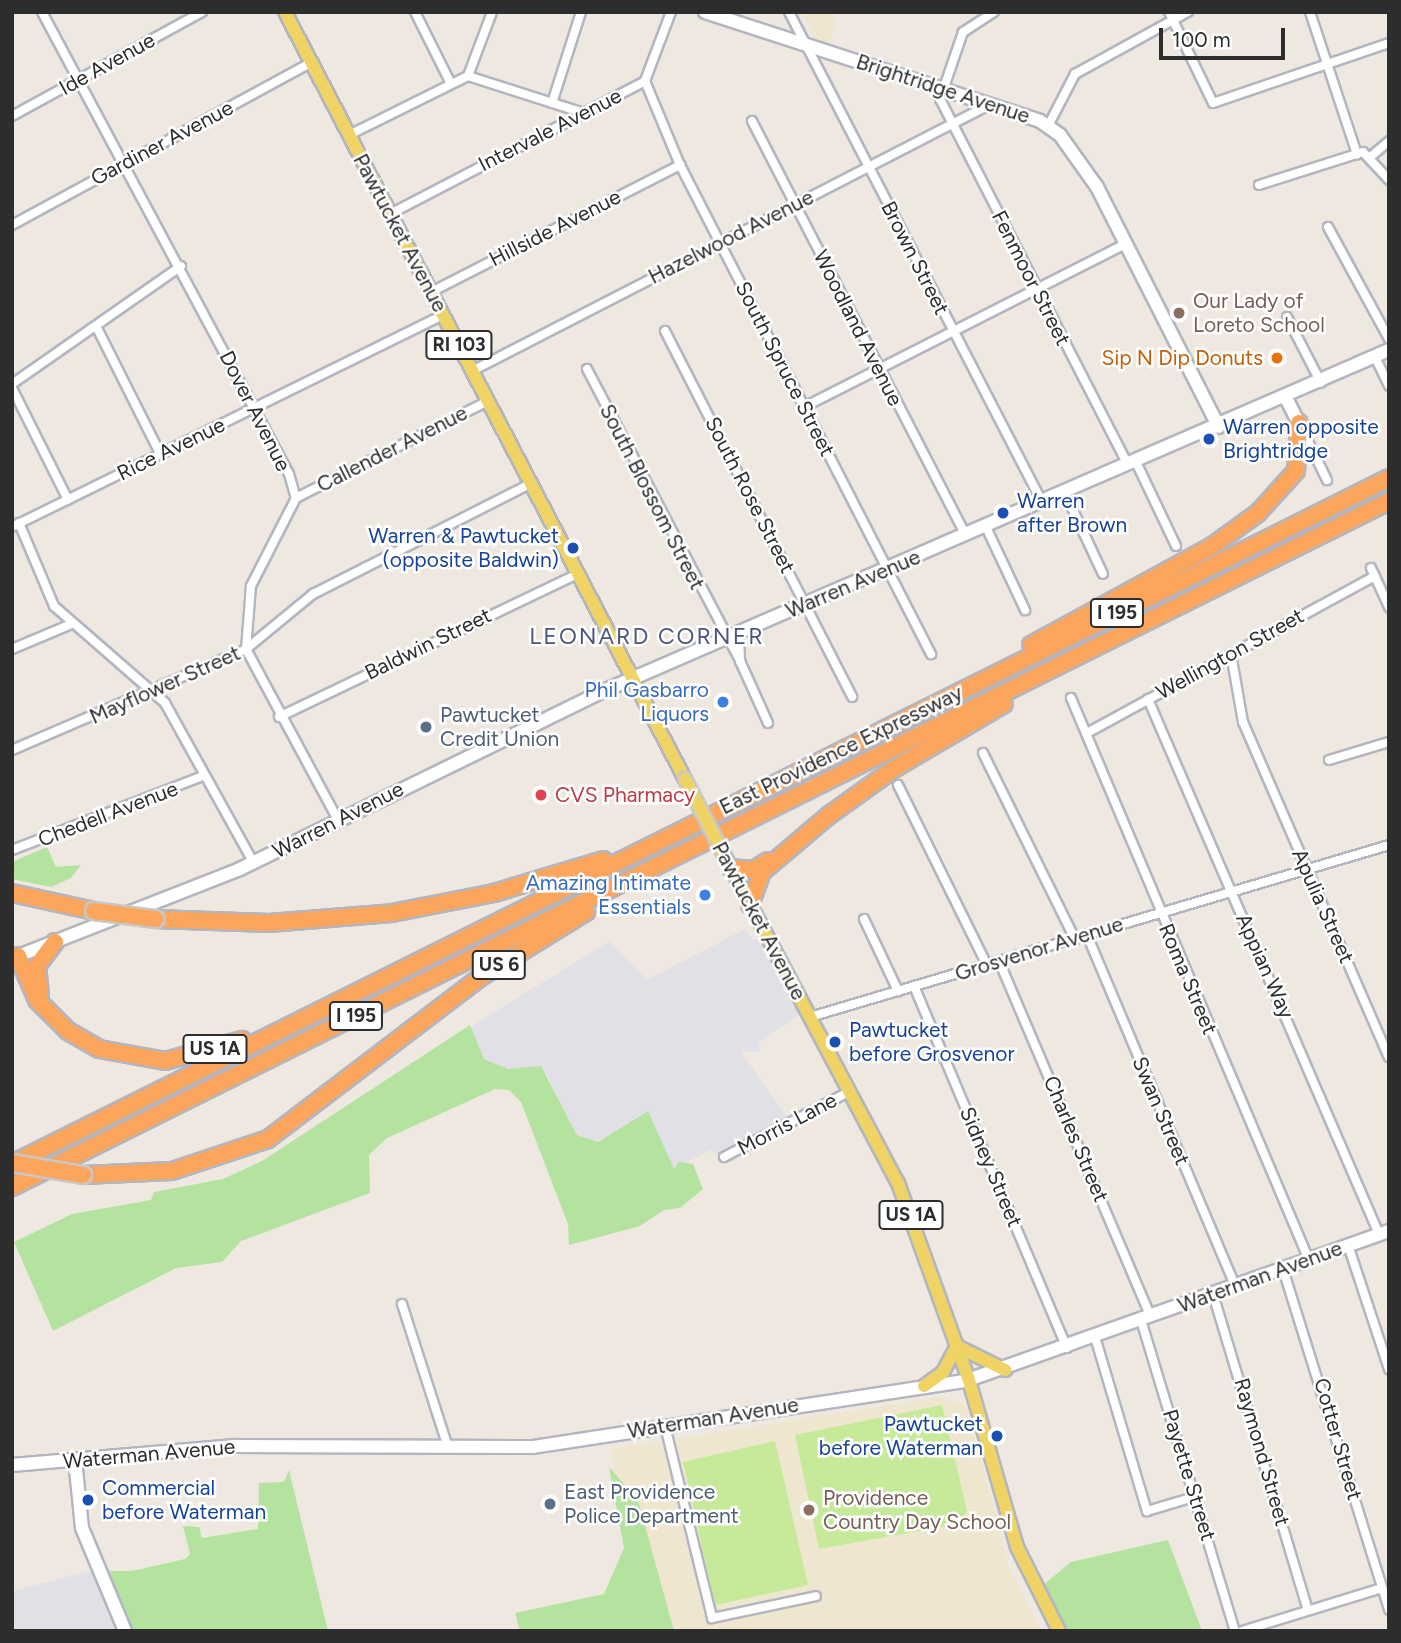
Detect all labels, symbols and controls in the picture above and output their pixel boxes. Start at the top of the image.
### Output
scale bar [1163,14,1289,58]
street label: Ide Avenue [55,27,159,101]
text: 100 m [1172,27,1231,52]
street label: Brightridge Avenue [853,49,1033,129]
street label: Intervale Avenue [474,83,626,177]
street label: Gardiner Avenue [87,95,237,191]
street label: Pawtucket Avenue [348,150,452,316]
street label: Hillside Avenue [485,184,625,272]
street label: Hazelwood Avenue [644,184,818,290]
street label: Brown Street [876,197,954,319]
street label: Fenmoor Street [986,206,1076,350]
street label: Woodland Avenue [808,246,908,410]
street label: South Spruce Street [730,277,840,461]
place label: Our Lady of Loreto School [1193,288,1325,338]
marker: Our Lady of Loreto School [1171,305,1187,321]
road number: RI 103 [424,330,494,360]
place label: Sip N Dip Donuts [1101,345,1263,371]
street label: Dover Avenue [214,347,296,475]
marker: Sip N Dip Donuts [1269,350,1285,366]
street label: Callender Avenue [313,400,471,498]
street label: South Blossom Street [594,400,710,594]
street label: Rice Avenue [113,412,229,486]
street label: South Rose Street [700,413,800,577]
place label: Warren opposite Brightridge [1223,414,1379,464]
marker: Warren opposite Brightridge [1201,431,1217,447]
place label: Warren after Brown [1017,488,1127,538]
marker: Warren after Brown [995,505,1011,521]
place label: Warren & Pawtucket (opposite Baldwin) [368,523,559,573]
marker: Warren & Pawtucket (opposite Baldwin) [565,540,581,556]
street label: Warren Avenue [782,544,924,624]
road number: I 195 [1089,598,1145,628]
street label: Baldwin Street [361,603,495,685]
street label: Wellington Street [1152,603,1308,705]
district label: LEONARD CORNER [531,622,763,650]
street label: Mayflower Street [86,640,244,730]
place label: Phil Gasbarro Liquors [585,677,709,727]
street label: East Providence Expressway [715,680,967,820]
marker: Phil Gasbarro Liquors [715,694,731,710]
place label: Pawtucket Credit Union [440,702,559,752]
marker: Pawtucket Credit Union [418,719,434,735]
street label: Chedell Avenue [35,776,181,852]
street label: Warren Avenue [268,776,408,864]
place label: CVS Pharmacy [555,782,695,808]
marker: CVS Pharmacy [533,787,549,803]
street label: Pawtucket Avenue [707,838,811,1004]
street label: Apulia Street [1287,845,1359,967]
place label: Amazing Intimate Essentials [526,870,691,920]
marker: Amazing Intimate Essentials [697,887,713,903]
street label: Appian Way [1231,910,1299,1022]
street label: Grosvenor Avenue [952,911,1126,987]
street label: Roma Street [1153,920,1223,1038]
road number: US 6 [471,950,527,981]
road number: I 195 [328,1000,384,1032]
place label: Pawtucket before Grosvenor [849,1017,1015,1067]
road number: US 1A [182,1034,248,1064]
marker: Pawtucket before Grosvenor [827,1034,843,1050]
street label: Swan Street [1127,1053,1195,1169]
street label: Charles Street [1038,1072,1114,1206]
street label: Morris Lane [733,1087,841,1161]
street label: Sidney Street [954,1103,1028,1231]
road number: US 1A [878,1200,944,1231]
street label: Waterman Avenue [1174,1236,1346,1318]
street label: Raymond Street [1229,1375,1295,1529]
street label: Cotter Street [1309,1375,1367,1503]
street label: Waterman Avenue [626,1392,800,1444]
street label: Payette Street [1157,1406,1221,1544]
place label: Pawtucket before Waterman [819,1411,983,1461]
marker: Pawtucket before Waterman [989,1428,1005,1444]
street label: Waterman Avenue [62,1434,236,1474]
place label: Commercial before Waterman [102,1475,266,1525]
place label: East Providence Police Department [564,1479,739,1529]
place label: Providence Country Day School [823,1485,1011,1535]
marker: Commercial before Waterman [80,1492,96,1508]
marker: East Providence Police Department [542,1496,558,1512]
marker: Providence Country Day School [801,1502,817,1518]

